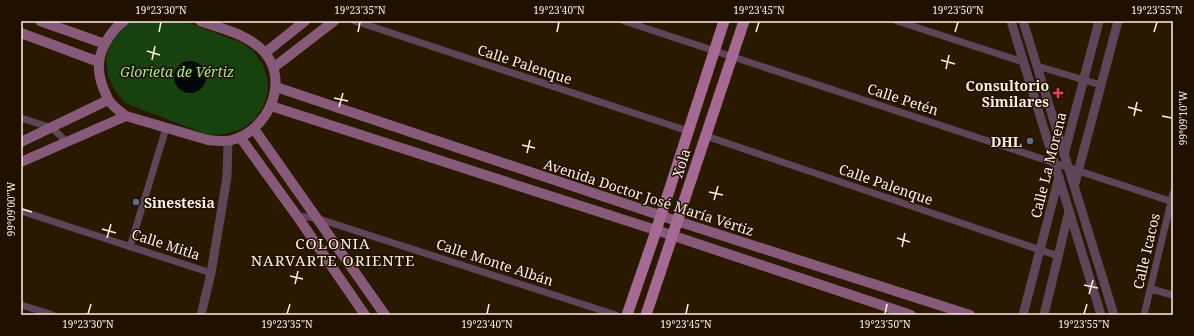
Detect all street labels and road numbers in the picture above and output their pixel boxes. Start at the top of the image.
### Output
street label: Calle Palenque [475,40,575,88]
street label: Calle Petén [865,79,941,119]
street label: Calle La Morena [1026,110,1070,220]
street label: Xola [667,146,695,180]
street label: Avenida Doctor José María Vértiz [541,154,757,240]
street label: Calle Palenque [836,159,936,209]
street label: Calle Icacos [1128,211,1164,291]
street label: Calle Mitla [129,224,203,264]
street label: Calle Monte Albán [434,234,556,290]

